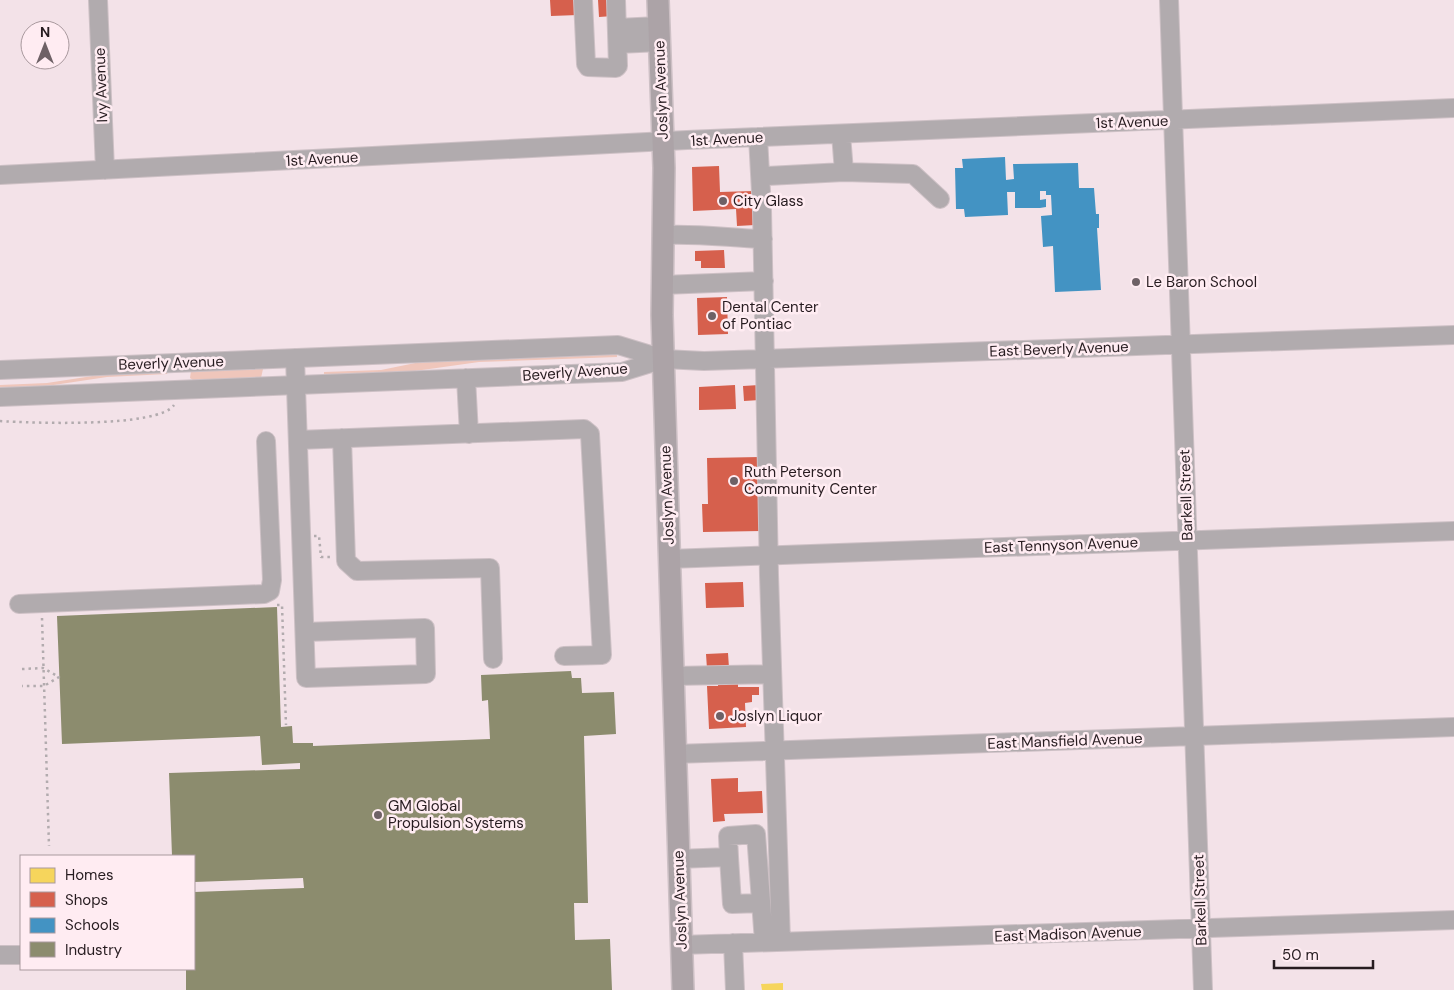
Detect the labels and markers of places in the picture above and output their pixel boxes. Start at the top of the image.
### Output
place label: City Glass [733,191,804,211]
marker: City Glass [717,195,729,207]
place label: Le Baron School [1146,272,1257,292]
marker: Le Baron School [1130,276,1142,288]
place label: Dental Center of Pontiac [722,297,819,334]
marker: Dental Center of Pontiac [706,310,718,322]
place label: Ruth Peterson Community Center [744,462,877,499]
marker: Ruth Peterson Community Center [728,475,740,487]
place label: Joslyn Liquor [730,706,823,726]
marker: Joslyn Liquor [714,710,726,722]
place label: GM Global Propulsion Systems [388,796,524,833]
marker: GM Global Propulsion Systems [372,809,384,821]

